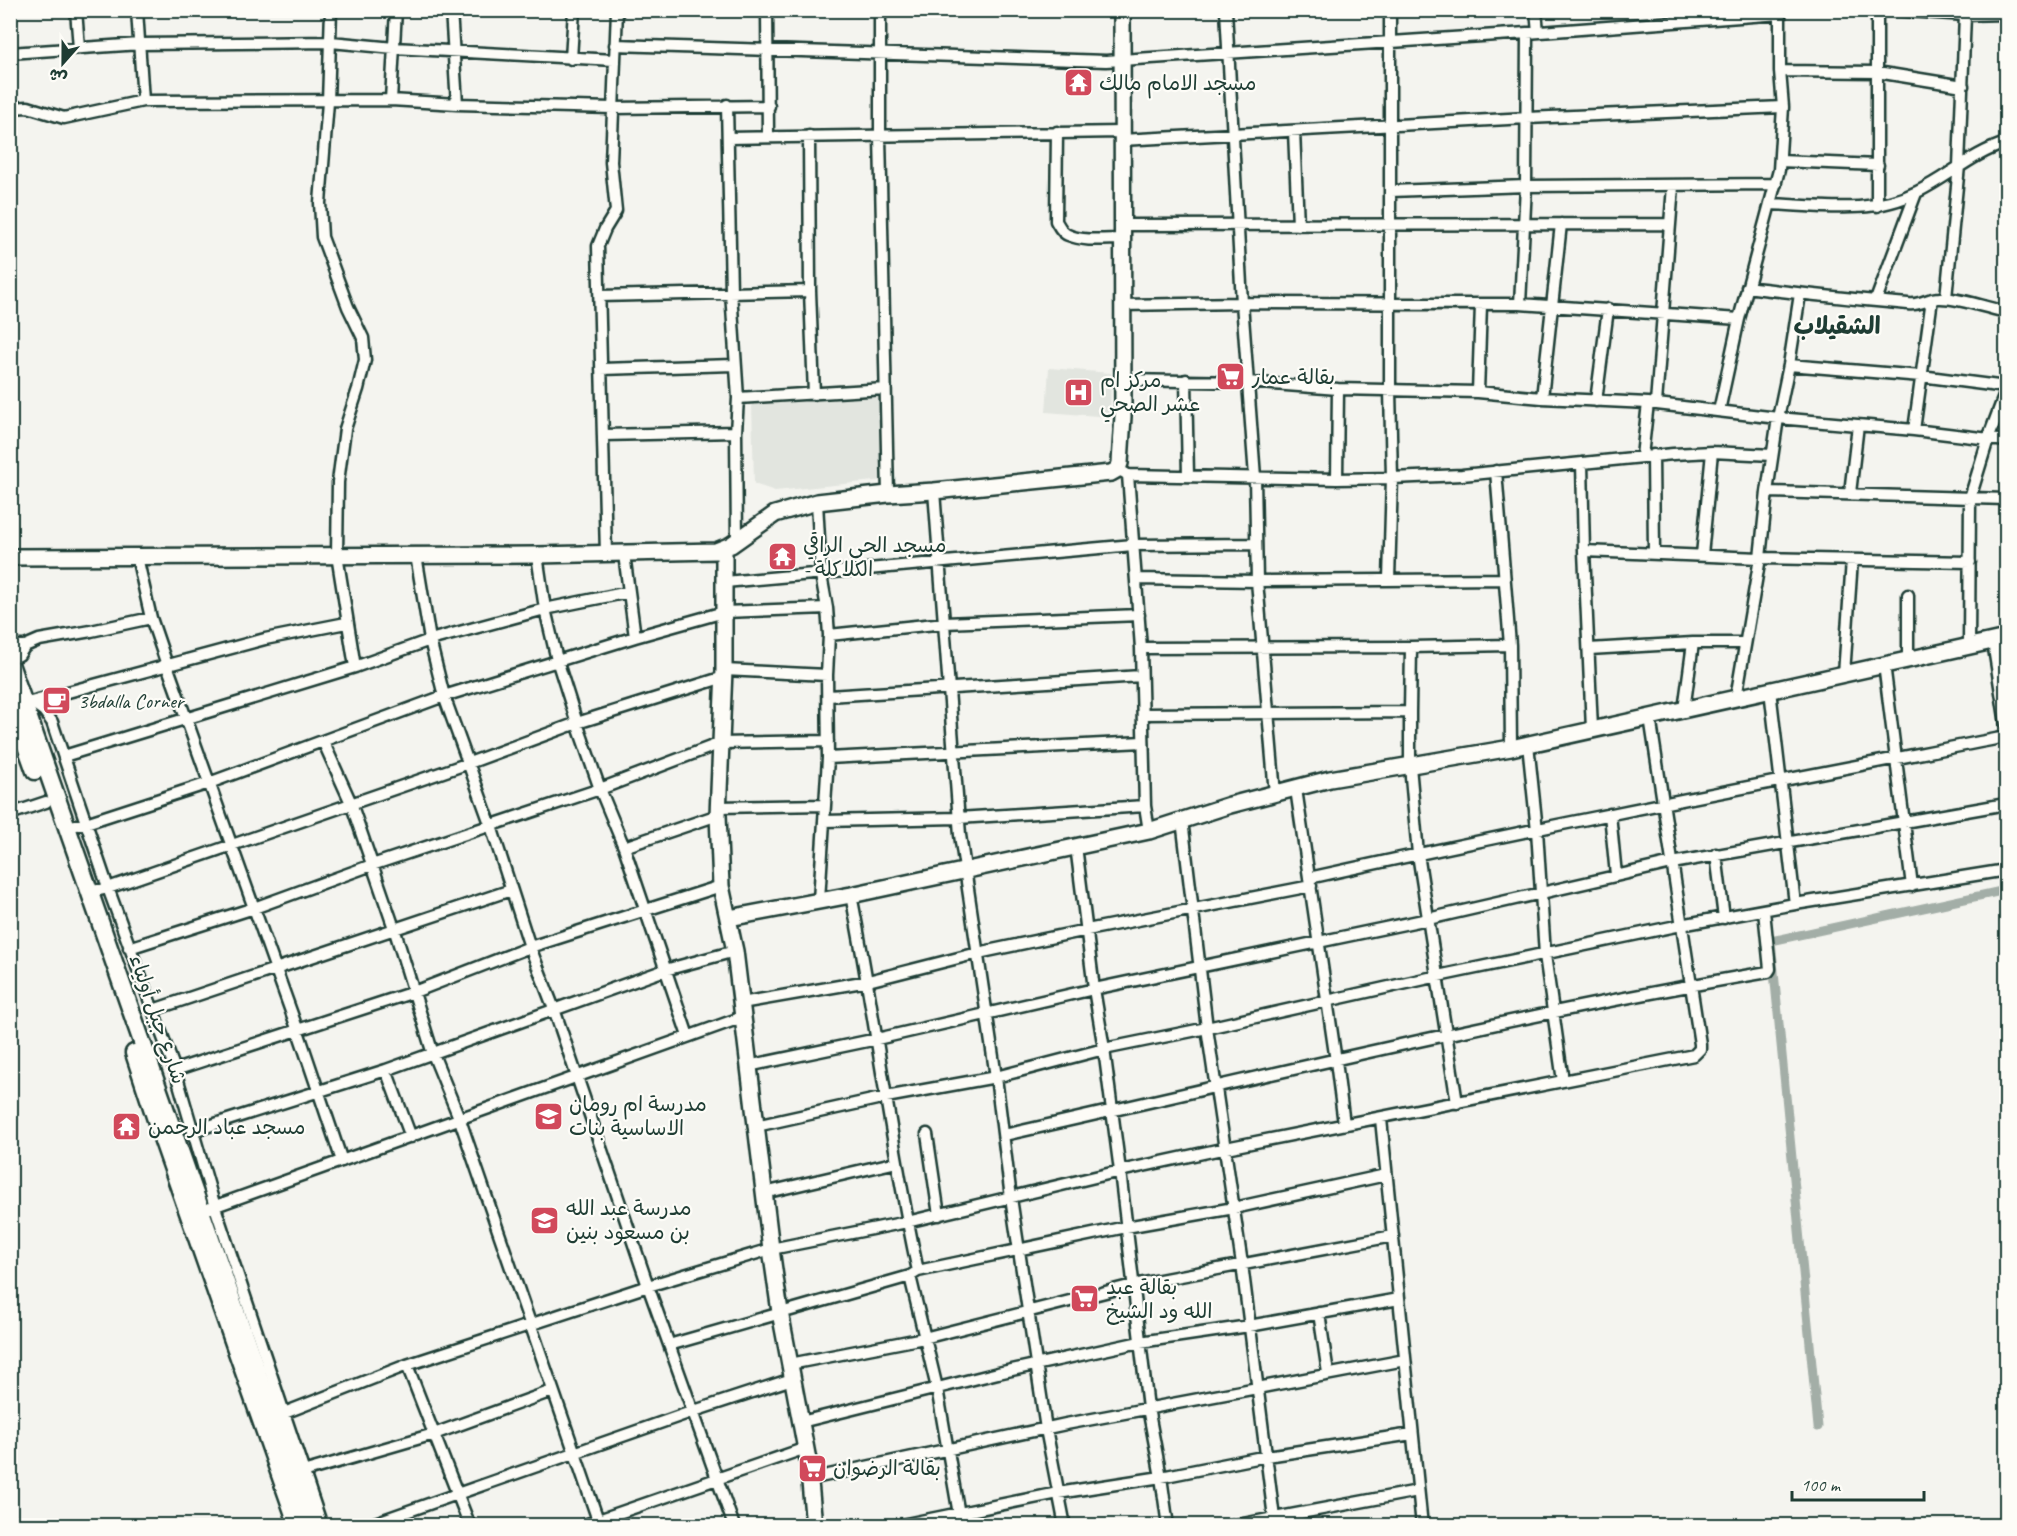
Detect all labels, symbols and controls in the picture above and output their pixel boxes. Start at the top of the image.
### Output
north arrow [33,33,93,93]
text: ش [46,64,70,89]
temple icon: مسجد الامام مالك [1062,67,1094,99]
place label: مسجد الامام مالك [1099,70,1257,99]
district label: الشقيلاب [1793,311,1881,341]
supermarket icon: بقالة عمار [1215,361,1247,393]
place label: بقالة عمار [1251,364,1335,390]
place label: مركز ام عشر الصحي [1100,367,1200,423]
hospital icon: مركز ام عشر الصحي [1063,376,1095,408]
place label: مسجد الحي الراقي - الكلاكلة [803,532,946,582]
temple icon: مسجد الحي الراقي - الكلاكلة [766,541,798,573]
cafe icon: 3bdalla Corner [41,685,73,717]
place label: 3bdalla Corner [78,688,186,714]
street label: شارع جبل أولياء [122,951,192,1088]
place label: مدرسة ام رومان الاساسية بنات [569,1091,707,1141]
school or university icon: مدرسة ام رومان الاساسية بنات [532,1100,564,1132]
temple icon: مسجد عباد الرحمن [111,1111,143,1143]
place label: مسجد عباد الرحمن [148,1114,306,1140]
place label: مدرسة عبد الله بن مسعود بنين [566,1195,692,1246]
school or university icon: مدرسة عبد الله بن مسعود بنين [529,1204,561,1236]
place label: بقالة عبد الله ود الشيخ [1106,1274,1212,1325]
supermarket icon: بقالة عبد الله ود الشيخ [1069,1283,1101,1315]
supermarket icon: بقالة الرضوان [796,1452,828,1484]
place label: بقالة الرضوان [833,1455,941,1481]
scale bar [1792,1464,1924,1502]
text: 100 m [1801,1474,1842,1496]

